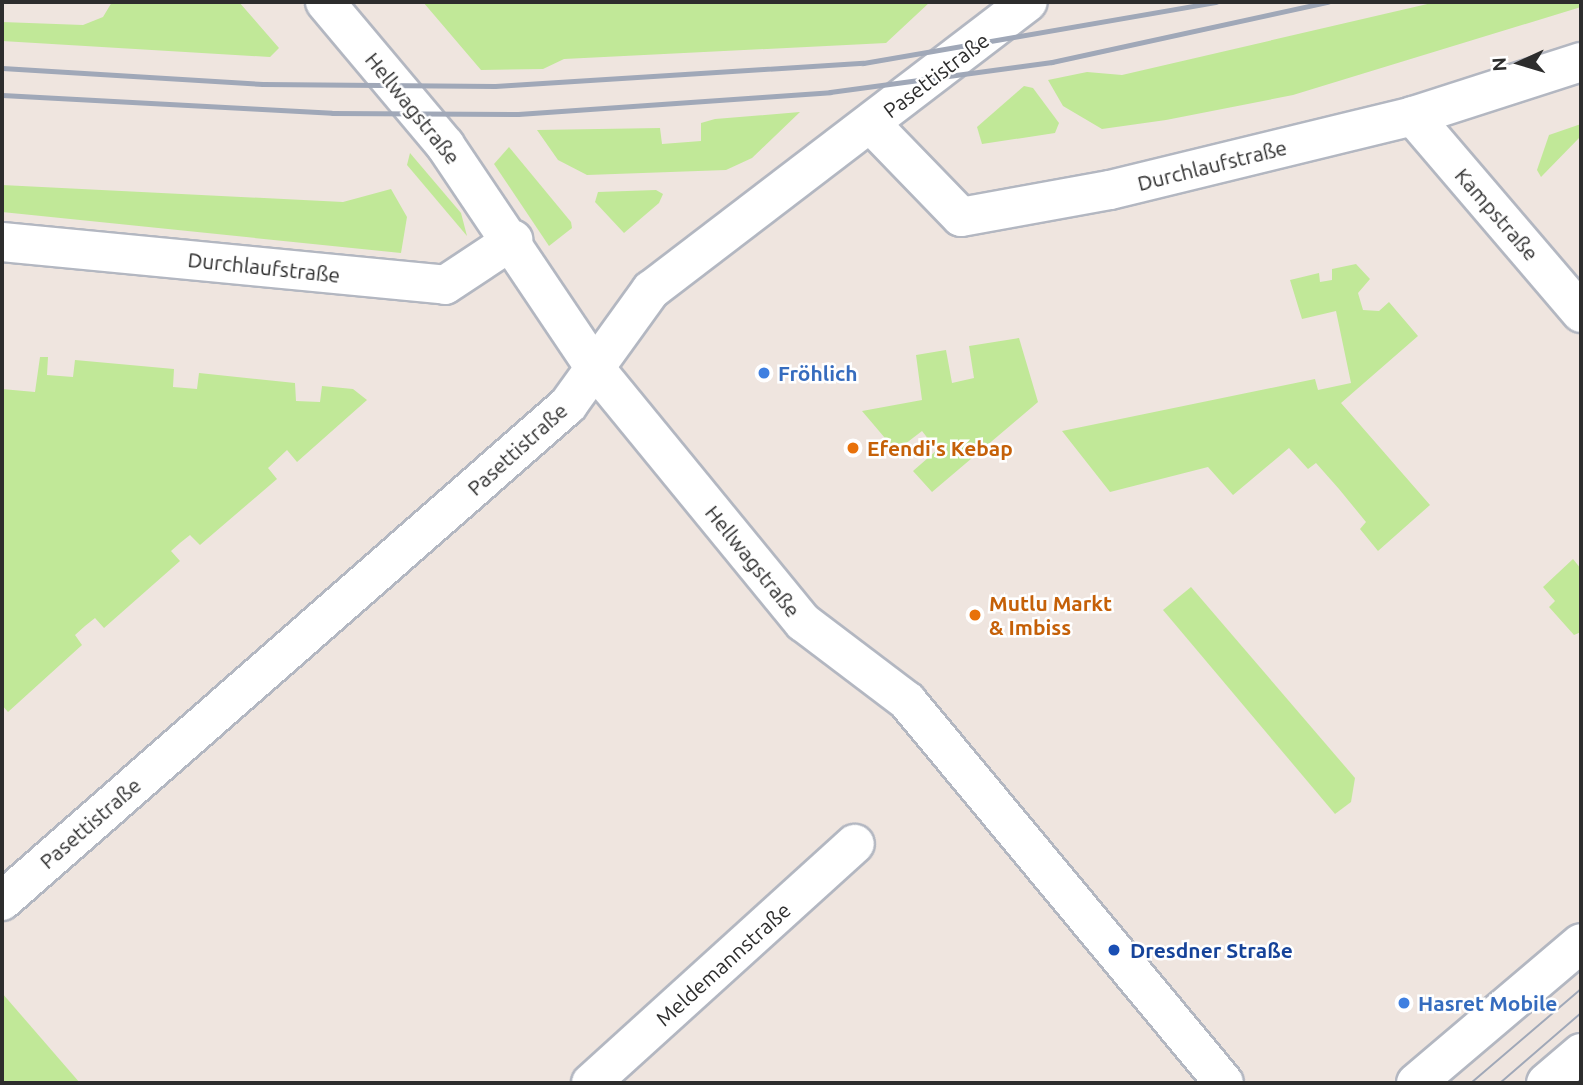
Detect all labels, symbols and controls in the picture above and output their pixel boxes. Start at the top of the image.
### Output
street label: Pasettistraße [878,27,994,123]
north arrow [1485,28,1555,98]
street label: Hellwagstraße [360,47,466,169]
text: N [1488,57,1511,72]
street label: Durchlaufstraße [1135,134,1289,196]
street label: Kampstraße [1450,163,1544,265]
street label: Durchlaufstraße [187,246,341,288]
place label: Fröhlich [778,360,858,386]
marker: Fröhlich [756,365,772,381]
street label: Pasettistraße [462,398,572,500]
place label: Efendi's Kebap [867,435,1013,461]
marker: Efendi's Kebap [845,440,861,456]
street label: Hellwagstraße [700,500,806,622]
place label: Mutlu Markt & Imbiss [989,590,1112,640]
marker: Mutlu Markt & Imbiss [967,607,983,623]
street label: Pasettistraße [34,772,146,874]
street label: Meldemannstraße [650,897,796,1031]
place label: Dresdner Straße [1130,937,1293,963]
marker: Dresdner Straße [1104,940,1124,960]
place label: Hasret Mobile [1418,990,1557,1016]
marker: Hasret Mobile [1396,995,1412,1011]

